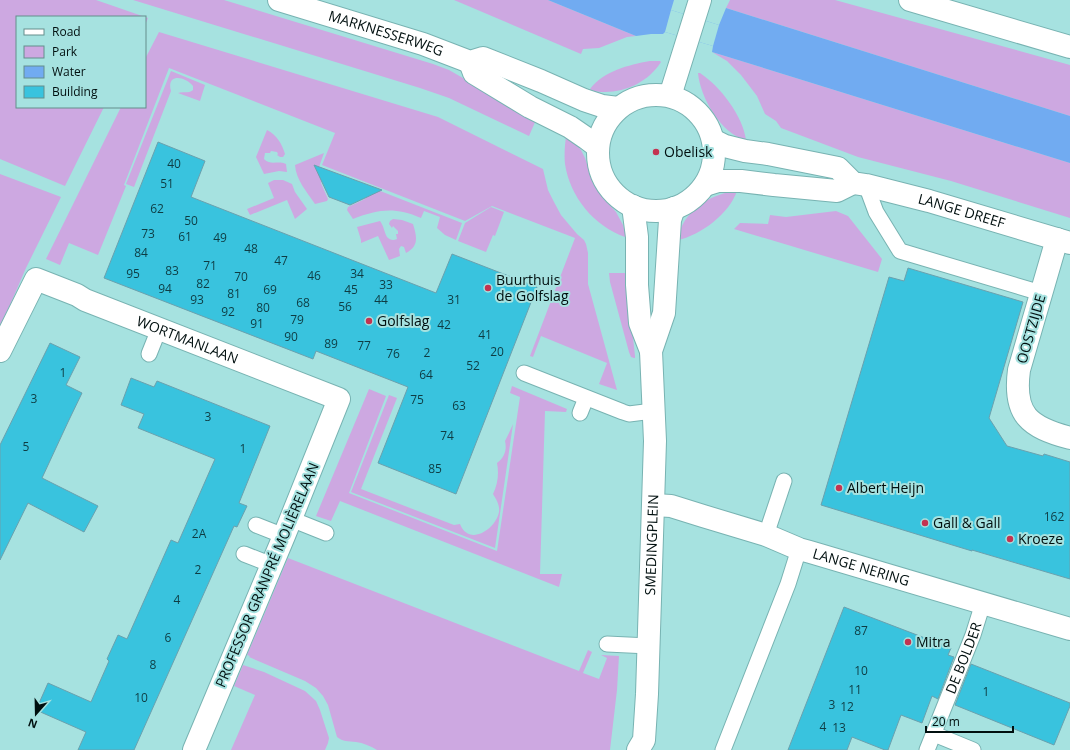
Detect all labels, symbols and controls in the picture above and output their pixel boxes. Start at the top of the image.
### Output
street label: MARKNESSERWEG [326,6,446,60]
legend [16,16,146,108]
text: Road [52,23,81,40]
text: Park [52,43,78,60]
text: Water [52,63,86,80]
text: Building [52,83,98,100]
place label: Obelisk [664,142,713,161]
marker: Obelisk [651,147,661,157]
house number: 40 [167,155,181,172]
house number: 51 [160,175,174,192]
street label: LANGE DREEF [916,189,1008,232]
house number: 62 [150,200,164,217]
house number: 50 [184,212,198,229]
house number: 73 [141,225,155,242]
house number: 61 [178,228,192,245]
house number: 49 [213,229,227,246]
house number: 48 [244,240,258,257]
house number: 84 [134,244,148,261]
house number: 47 [274,252,288,269]
house number: 71 [203,257,217,274]
house number: 83 [165,262,179,279]
house number: 95 [126,265,140,282]
house number: 34 [350,265,364,282]
house number: 46 [307,267,321,284]
house number: 70 [234,268,248,285]
place label: Buurthuis de Golfslag [496,270,569,305]
house number: 82 [196,275,210,292]
house number: 33 [379,276,393,293]
house number: 94 [158,280,172,297]
house number: 69 [263,281,277,298]
house number: 45 [344,281,358,298]
marker: Buurthuis de Golfslag [483,283,493,293]
house number: 81 [227,285,241,302]
house number: 93 [190,291,204,308]
house number: 44 [374,291,388,308]
house number: 31 [447,291,461,308]
street label: OOSTZIJDE [1012,292,1049,366]
house number: 68 [296,294,310,311]
house number: 56 [338,298,352,315]
house number: 80 [256,299,270,316]
house number: 92 [221,303,235,320]
street label: WORTMANLAAN [134,311,241,368]
house number: 79 [290,311,304,328]
place label: Golfslag [377,311,430,330]
house number: 91 [250,315,264,332]
marker: Golfslag [364,316,374,326]
house number: 42 [437,316,451,333]
house number: 41 [478,326,492,343]
house number: 90 [284,328,298,345]
house number: 89 [324,335,338,352]
house number: 77 [357,337,371,354]
house number: 20 [490,343,504,360]
house number: 2 [424,344,431,361]
house number: 76 [386,345,400,362]
house number: 52 [466,357,480,374]
house number: 1 [60,364,66,381]
house number: 64 [419,366,433,383]
house number: 3 [31,390,38,407]
house number: 75 [410,391,424,408]
house number: 63 [452,397,466,414]
house number: 3 [205,408,212,425]
house number: 74 [440,427,454,444]
house number: 5 [23,438,30,455]
house number: 1 [240,440,246,457]
street label: PROFESSOR GRANPRÉ MOLIÈRELAAN [210,459,323,690]
house number: 85 [428,460,442,477]
place label: Albert Heijn [847,478,924,497]
marker: Albert Heijn [834,483,844,493]
street label: SMEDINGPLEIN [640,494,662,596]
house number: 162 [1044,508,1064,525]
place label: Gall & Gall [933,513,1001,532]
marker: Gall & Gall [920,518,930,528]
house number: 2A [192,525,207,542]
place label: Kroeze [1018,529,1063,548]
marker: Kroeze [1005,534,1015,544]
street label: LANGE NERING [811,543,912,590]
house number: 2 [195,561,202,578]
house number: 4 [174,591,181,608]
street label: DE BOLDER [940,619,986,696]
house number: 87 [854,622,868,639]
house number: 6 [165,629,172,646]
place label: Mitra [916,632,951,651]
marker: Mitra [903,637,913,647]
house number: 8 [150,656,157,673]
house number: 10 [854,662,868,679]
house number: 11 [848,681,862,698]
house number: 1 [983,683,989,700]
house number: 10 [134,689,148,706]
north arrow [16,694,56,734]
house number: 3 [829,696,836,713]
house number: 12 [840,698,854,715]
scale bar [926,708,1013,734]
text: 20 m [932,713,960,730]
text: N [26,715,39,732]
house number: 4 [820,718,827,735]
house number: 13 [832,719,846,736]

